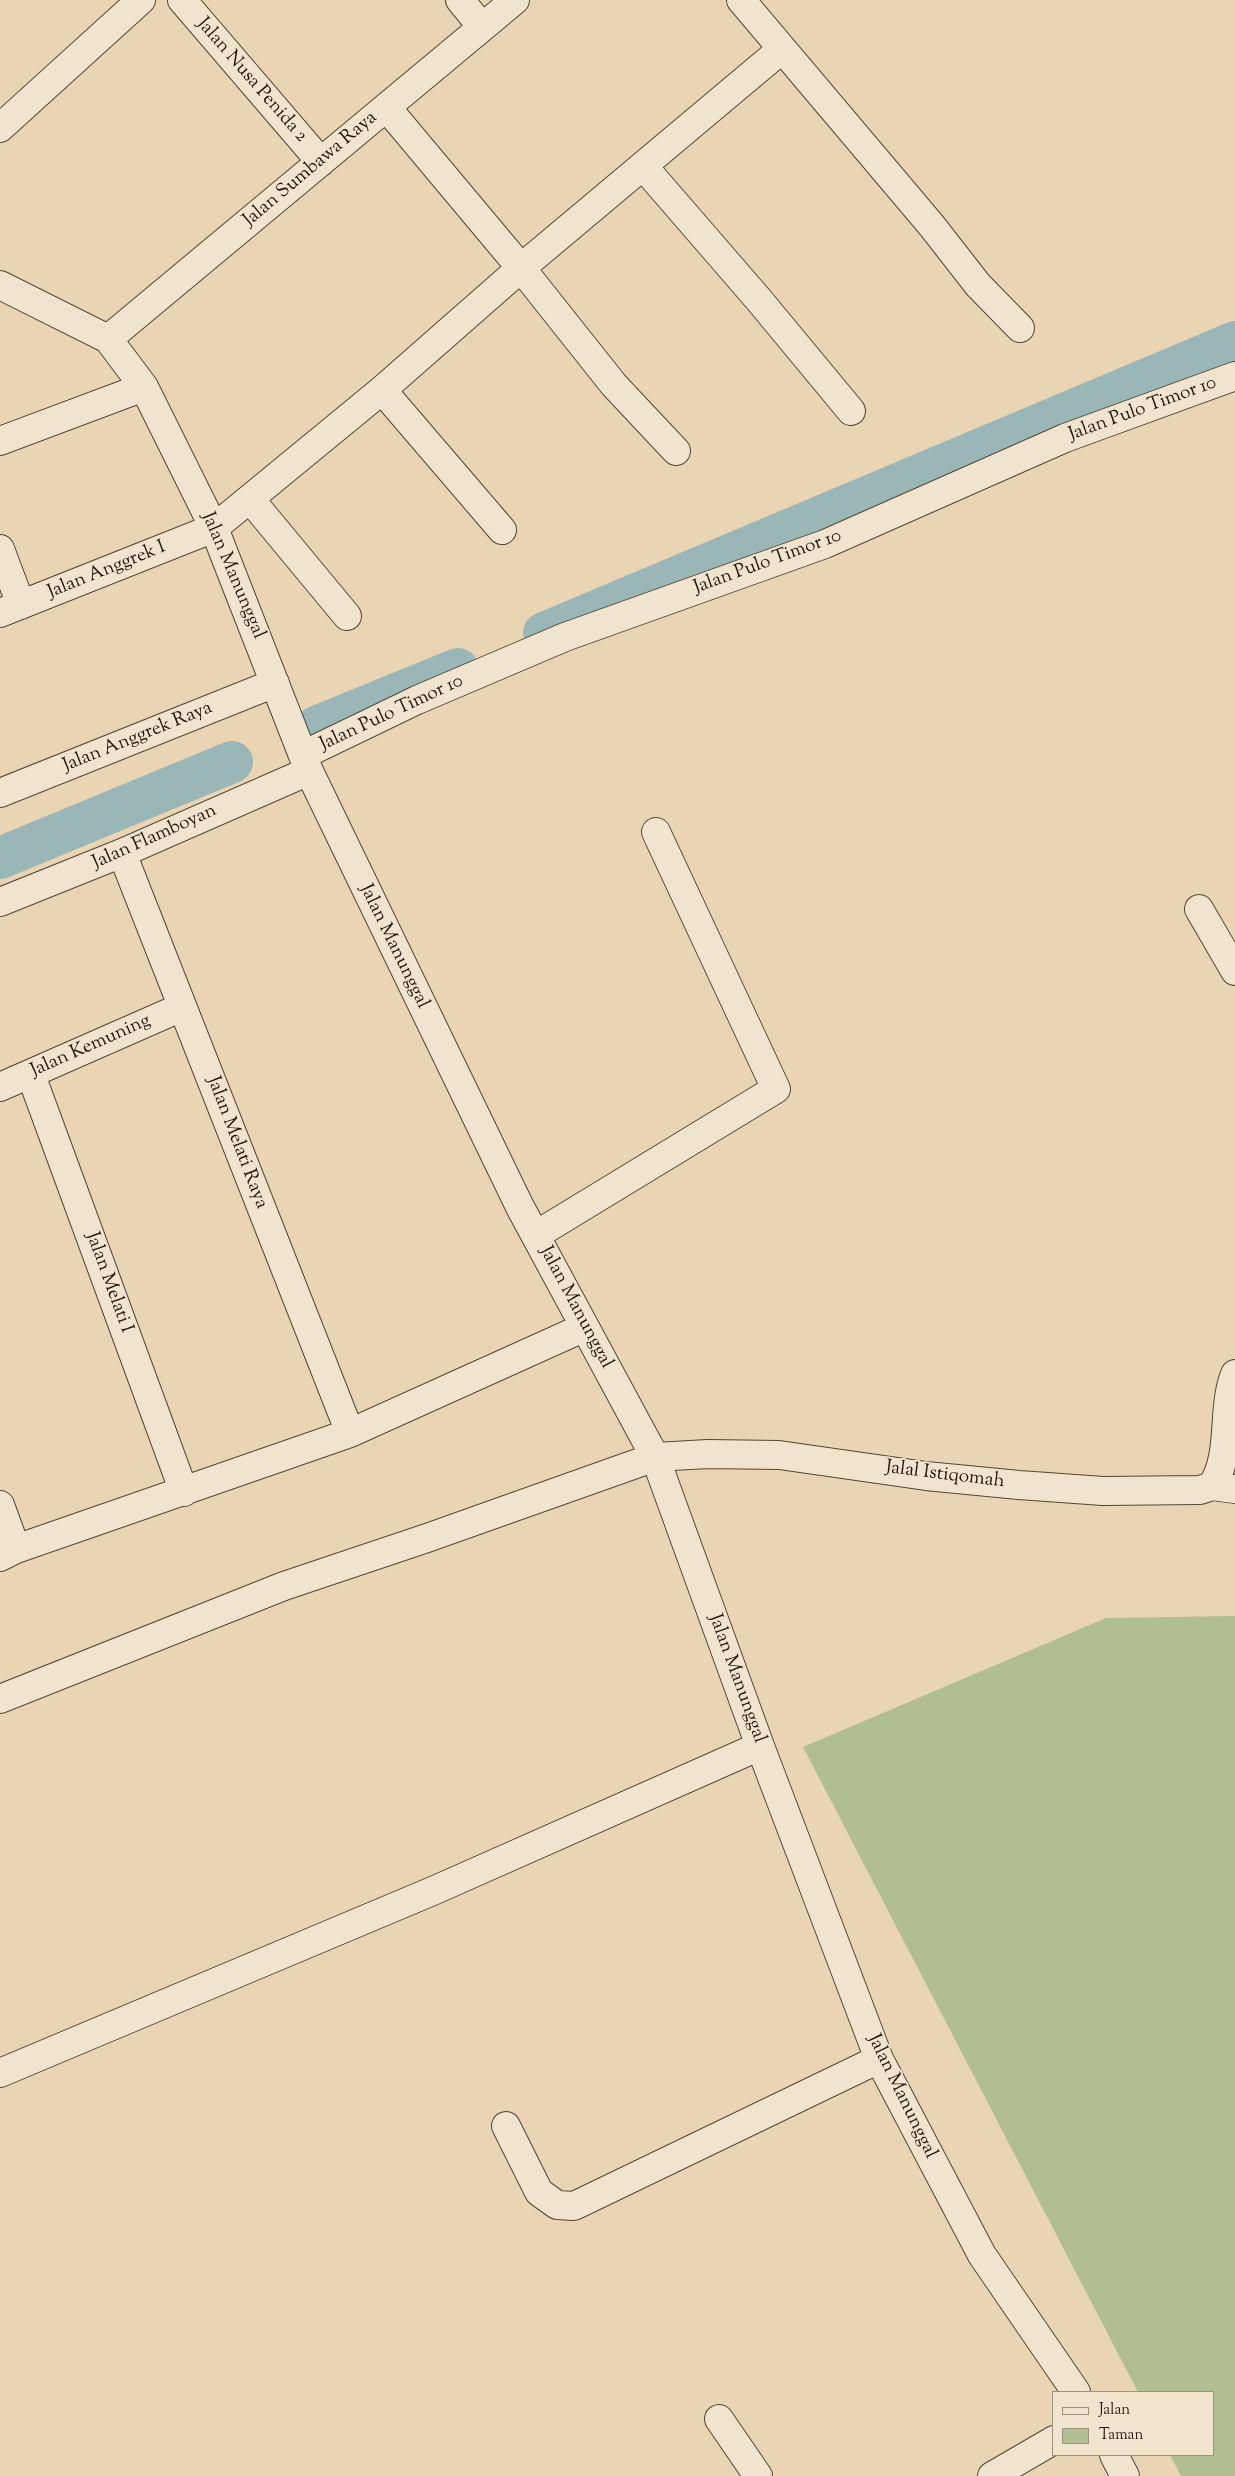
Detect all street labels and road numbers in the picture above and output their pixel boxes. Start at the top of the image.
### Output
street label: Jalan Nusa Penida 2 [191,14,311,148]
street label: Jalan Sumbawa Raya [239,107,383,233]
street label: Jalan Pulo Timor 10 [1066,373,1220,447]
street label: Jalan Manunggal [195,509,269,643]
street label: Jalan Pulo Timor 10 [691,526,845,600]
street label: Jalan Anggrek I [45,537,169,605]
street label: Jalan Pulo Timor 10 [317,671,467,757]
street label: Jalan Anggrek Raya [60,698,216,778]
street label: Jalan Flamboyan [89,800,221,876]
street label: Jalan Manunggal [353,881,433,1013]
street label: Jalan Kemuning [28,1010,154,1084]
street label: Jalan Melati Raya [200,1074,272,1212]
street label: Jalan Melati I [79,1229,137,1337]
street label: Jalan Manunggal [533,1243,617,1373]
street label: Jalal Istiqomah [884,1457,1006,1495]
street label: Jalan Manunggal [702,1612,770,1746]
street label: Jalan Manunggal [861,2031,941,2163]

